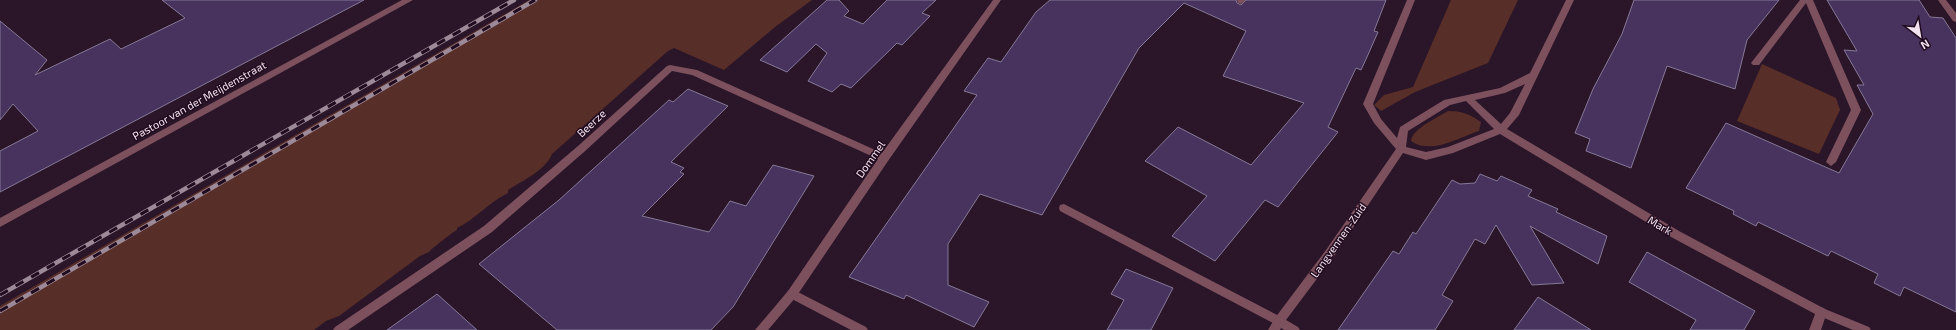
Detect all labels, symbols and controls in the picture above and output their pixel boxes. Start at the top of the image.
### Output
north arrow [1900,16,1940,56]
text: N [1919,37,1932,53]
street label: Pastoor van der Meijdenstraat [130,58,269,143]
street label: Beerze [574,106,608,140]
street label: Dommel [853,137,888,180]
street label: Langvennen-Zuid [1308,200,1368,280]
street label: Mark [1646,213,1675,237]

